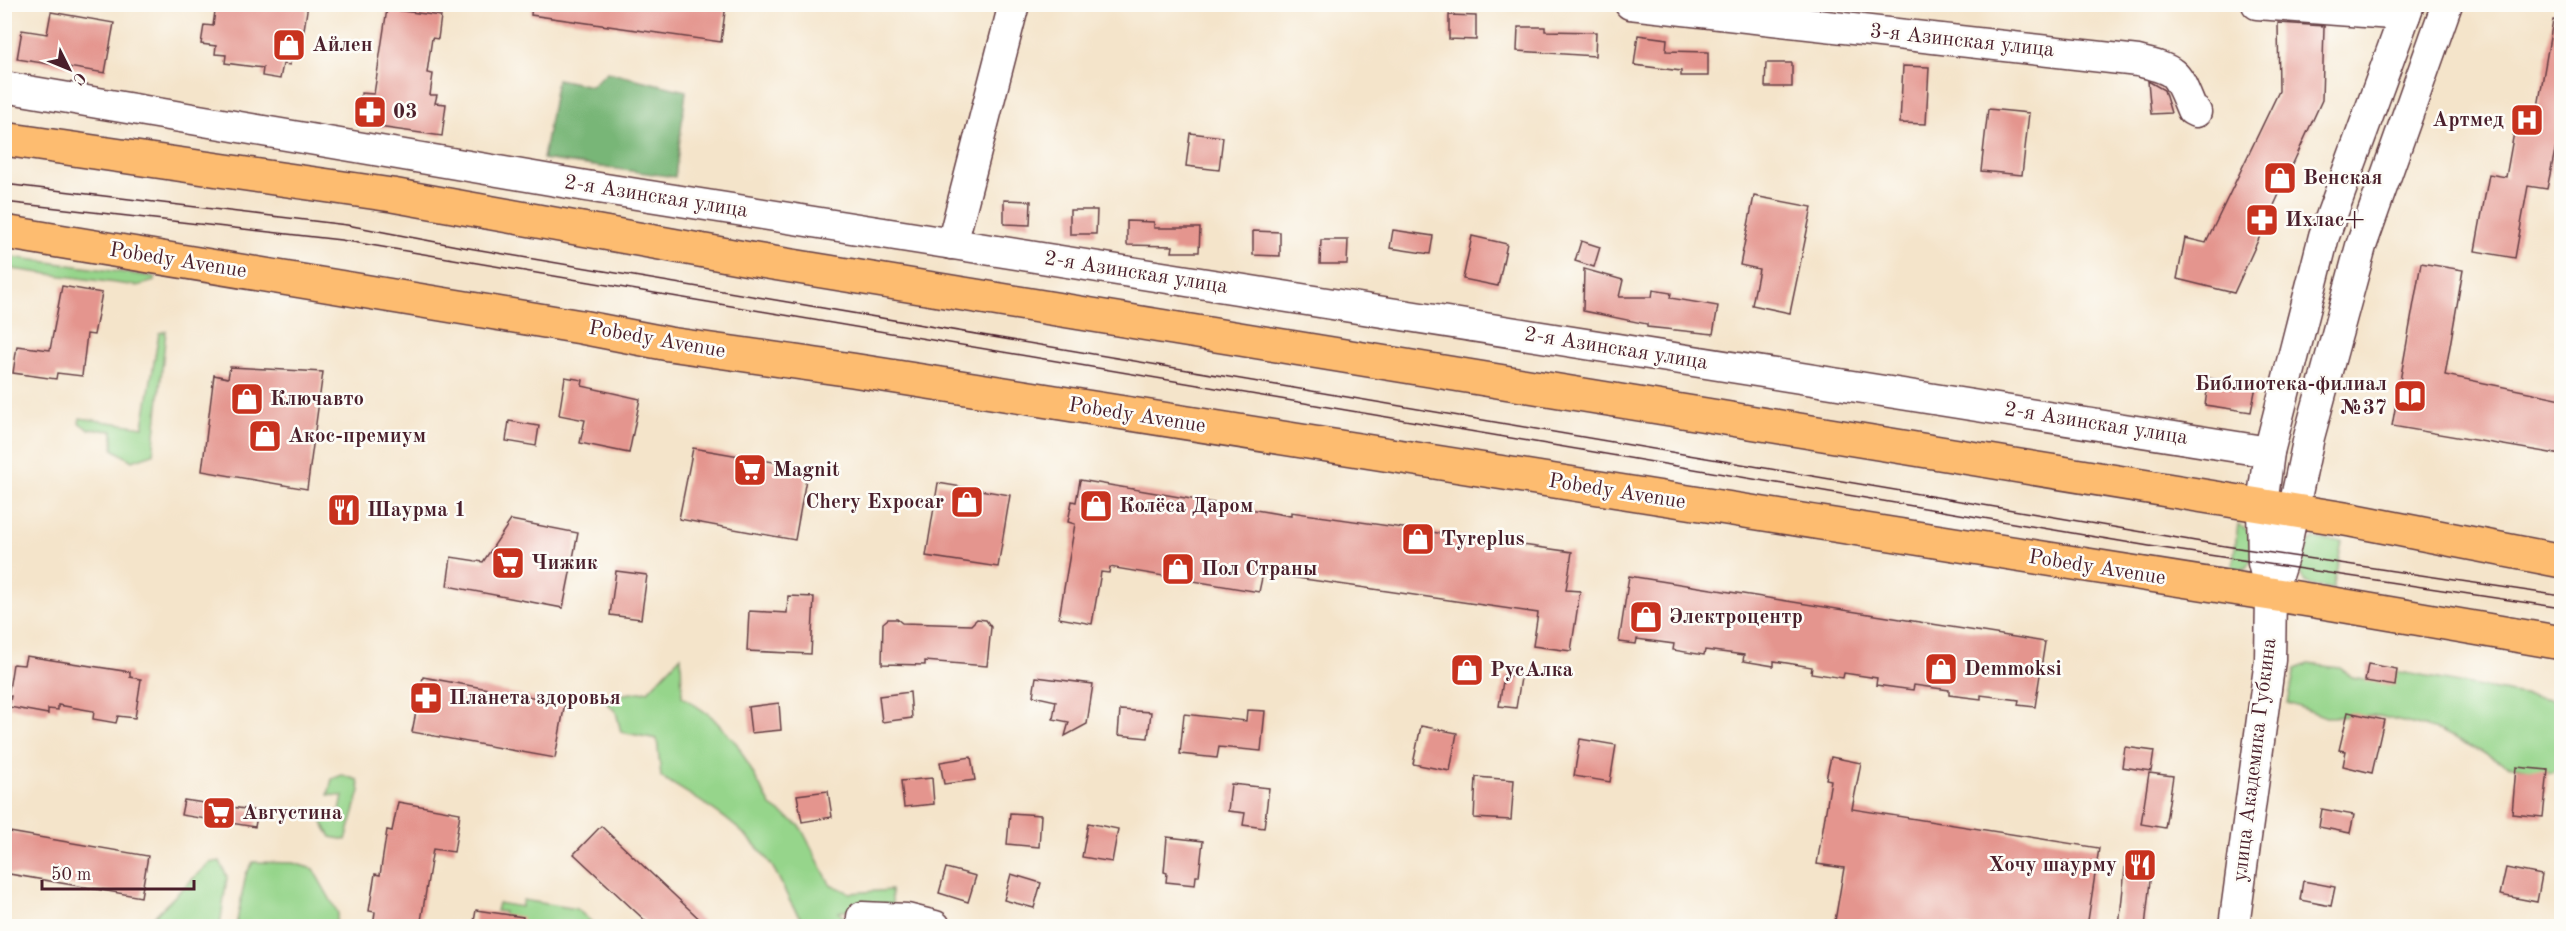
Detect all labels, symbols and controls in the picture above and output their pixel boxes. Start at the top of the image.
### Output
street label: 3-я Азинская улица [1869,21,2055,61]
shop icon: Айлен [271,27,307,63]
place label: Айлен [312,35,373,56]
north arrow [39,39,99,99]
text: С [69,69,88,87]
pharmacy icon: 03 [352,94,388,130]
place label: 03 [393,102,417,123]
hospital icon: Артмед [2509,102,2545,138]
place label: Артмед [2432,110,2504,131]
shop icon: Венская [2262,160,2298,196]
place label: Венская [2303,168,2382,189]
street label: 2-я Азинская улица [563,172,749,222]
pharmacy icon: Ихлас+ [2244,202,2280,238]
place label: Ихлас+ [2285,210,2364,231]
street label: Pobedy Avenue [108,240,248,282]
street label: 2-я Азинская улица [1043,248,1229,298]
street label: Pobedy Avenue [587,318,727,362]
street label: 2-я Азинская улица [1523,324,1709,374]
place label: Библиотека-филиал №37 [2195,374,2387,419]
library icon: Библиотека-филиал №37 [2392,378,2428,414]
shop icon: Ключавто [229,381,265,417]
place label: Ключавто [270,389,364,410]
street label: Pobedy Avenue [1067,395,1207,437]
street label: 2-я Азинская улица [2003,399,2189,449]
shop icon: Акос-премиум [247,418,283,454]
place label: Акос-премиум [288,426,426,447]
supermarket icon: Magnit [732,452,768,488]
place label: Magnit [773,460,840,481]
street label: Pobedy Avenue [1547,471,1687,513]
shop icon: Chery Expocar [949,484,985,520]
shop icon: Колёса Даром [1078,488,1114,524]
restaurant icon: Шаурма 1 [326,492,362,528]
place label: Chery Expocar [805,492,944,513]
place label: Колёса Даром [1119,496,1253,517]
place label: Шаурма 1 [367,500,466,521]
shop icon: Tyreplus [1400,521,1436,557]
place label: Tyreplus [1441,529,1525,550]
supermarket icon: Чижик [490,545,526,581]
street label: Pobedy Avenue [2027,547,2167,589]
shop icon: Пол Страны [1160,551,1196,587]
place label: Чижик [531,553,598,574]
place label: Пол Страны [1201,559,1317,580]
shop icon: Электроцентр [1628,599,1664,635]
place label: Электроцентр [1669,607,1803,628]
street label: улица Академика Губкина [2230,637,2280,883]
shop icon: Demmoksi [1923,651,1959,687]
shop icon: РусАлка [1449,652,1485,688]
place label: Demmoksi [1964,659,2062,680]
place label: РусАлка [1490,660,1574,681]
pharmacy icon: Планета здоровья [408,680,444,716]
place label: Планета здоровья [449,688,621,709]
supermarket icon: Августина [201,795,237,831]
place label: Августина [242,803,343,824]
restaurant icon: Хочу шаурму [2122,847,2158,883]
scale bar [42,853,194,891]
place label: Хочу шаурму [1988,855,2117,876]
text: 50 m [51,866,91,884]

